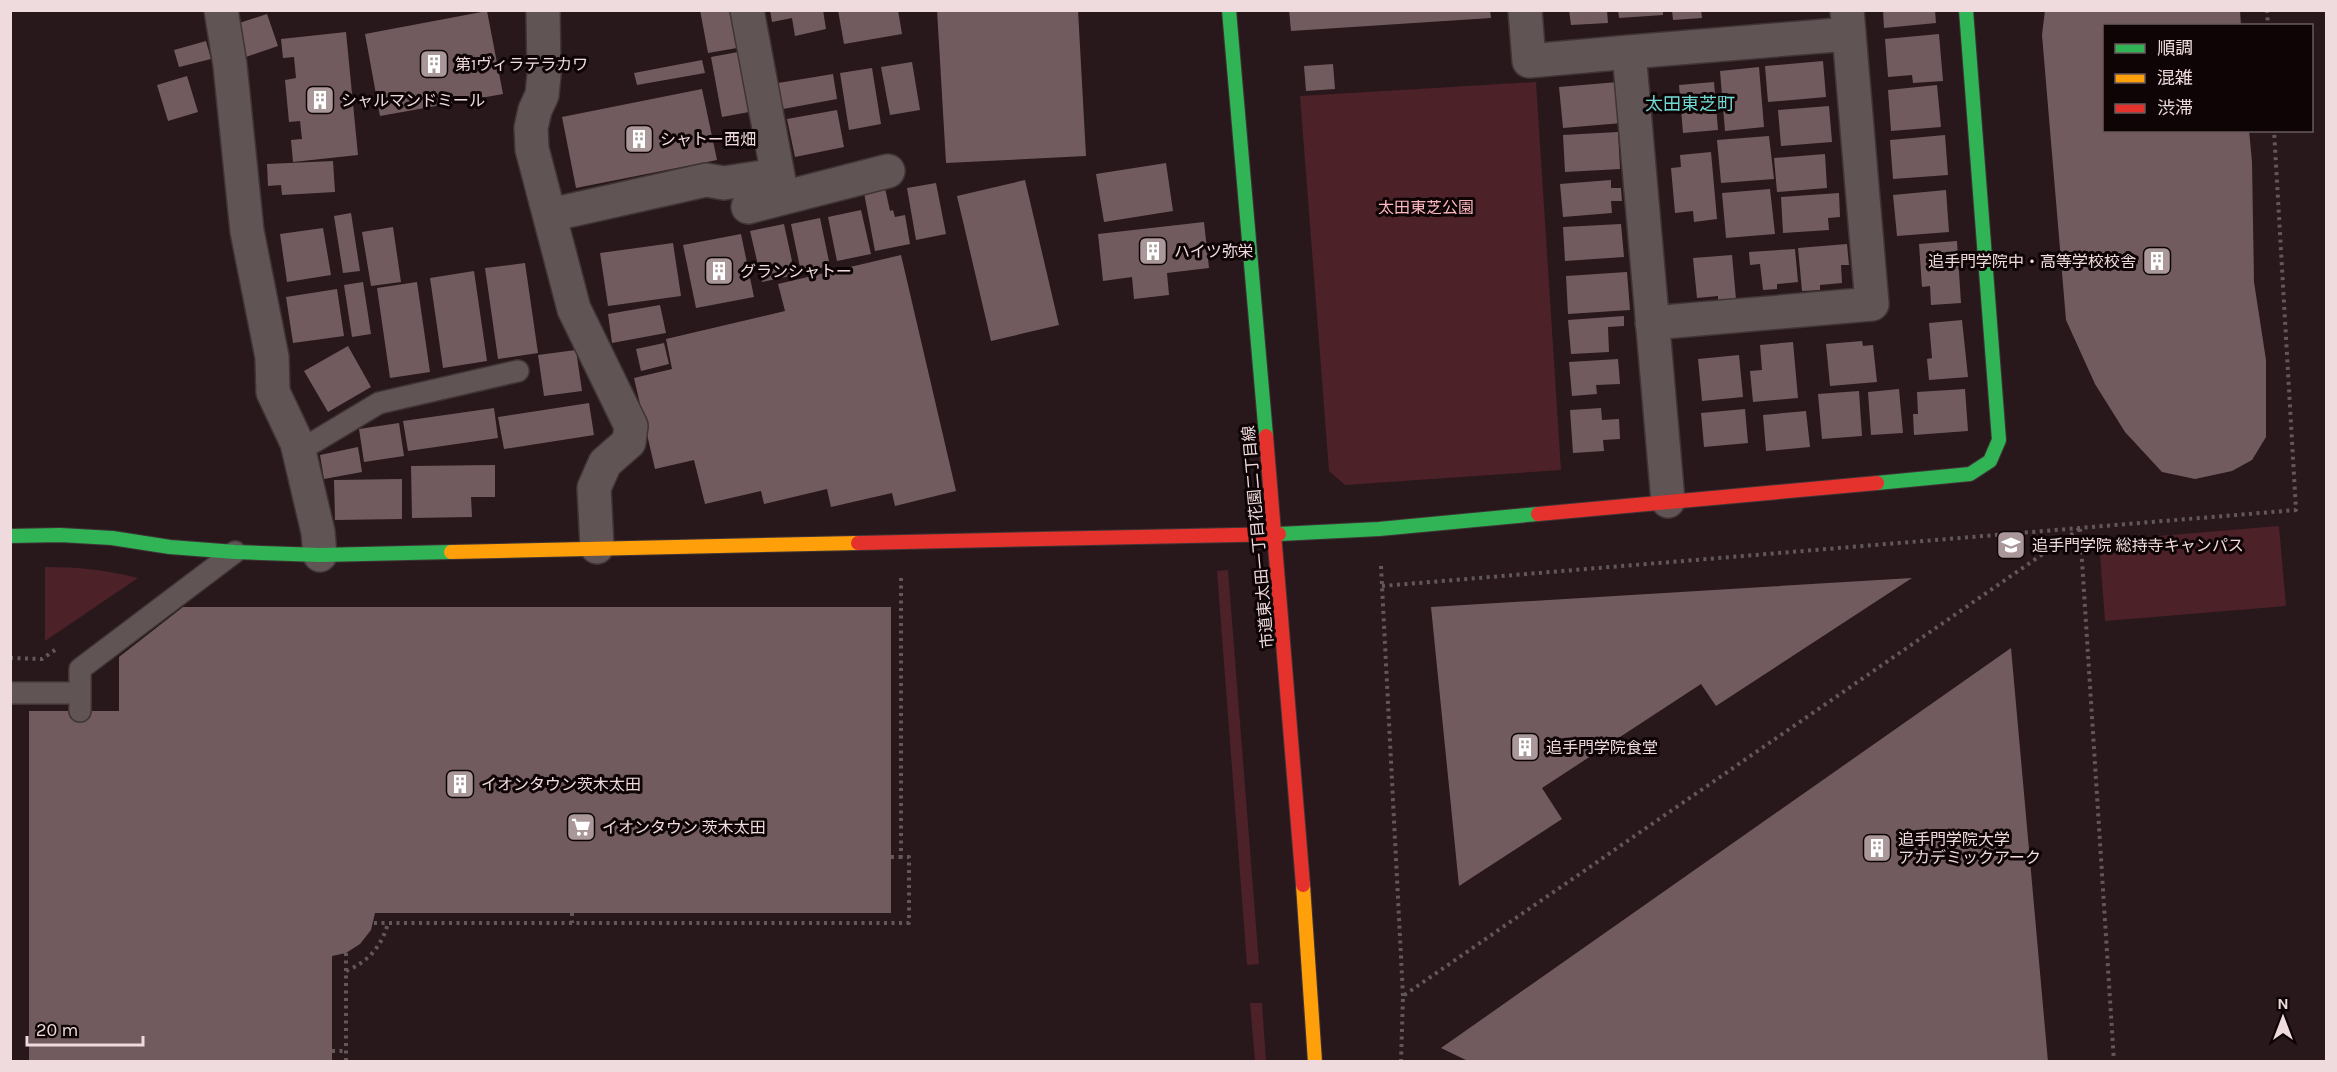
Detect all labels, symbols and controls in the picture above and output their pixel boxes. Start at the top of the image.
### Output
legend [2103,24,2313,132]
text: 順調 [2157,37,2193,59]
building icon: 第1ヴィラテラカワ [418,48,450,80]
place label: 第1ヴィラテラカワ [455,55,588,74]
text: 混雑 [2157,67,2193,89]
building icon: シャルマンドミール [304,84,336,116]
place label: シャルマンドミール [341,91,485,110]
district label: 太田東芝町 [1645,93,1735,115]
text: 渋滞 [2157,97,2193,119]
building icon: シャトー西畑 [623,123,655,155]
place label: シャトー西畑 [660,130,756,149]
park label: 太田東芝公園 [1378,198,1474,217]
building icon: ハイツ弥栄 [1137,235,1169,267]
place label: ハイツ弥栄 [1174,242,1254,261]
building icon: 追手門学院中・高等学校校舎 [2141,245,2173,277]
place label: 追手門学院中・高等学校校舎 [1928,252,2136,271]
building icon: グランシャトー [703,255,735,287]
place label: グランシャトー [740,262,852,281]
street label: 市道東太田一丁目花園二丁目線 [1239,425,1277,649]
school or university icon: 追手門学院 総持寺キャンパス [1995,529,2027,561]
place label: 追手門学院 総持寺キャンパス [2032,536,2244,555]
building icon: 追手門学院食堂 [1509,731,1541,763]
place label: 追手門学院食堂 [1546,738,1658,757]
building icon: イオンタウン茨木太田 [444,768,476,800]
place label: イオンタウン茨木太田 [481,775,641,794]
supermarket icon: イオンタウン 茨木太田 [565,811,597,843]
place label: イオンタウン 茨木太田 [602,818,766,837]
place label: 追手門学院大学 アカデミックアーク [1898,830,2041,867]
building icon: 追手門学院大学 アカデミックアーク [1861,832,1893,864]
north arrow [2253,988,2313,1048]
text: N [2277,994,2289,1013]
scale bar [27,1009,142,1047]
text: 20 m [36,1019,78,1041]

